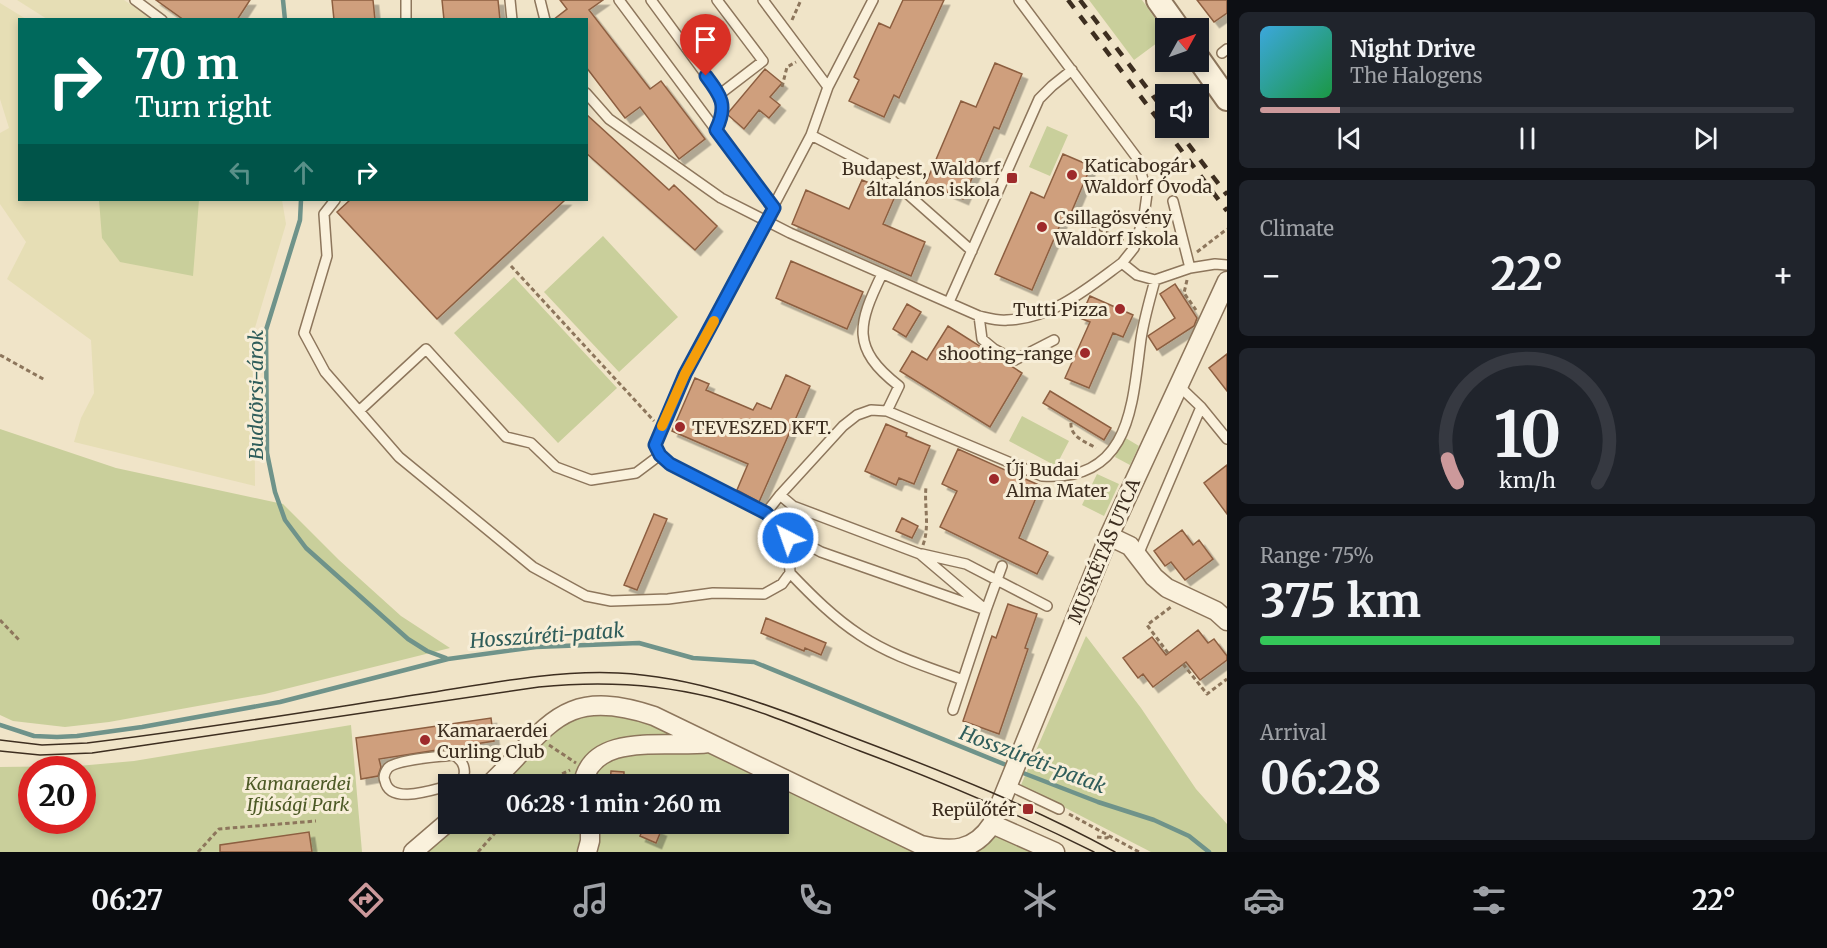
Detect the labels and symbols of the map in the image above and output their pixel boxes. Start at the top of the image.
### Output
pin [680,14,731,76]
north arrow [1155,18,1209,72]
place label: Katicabogár Waldorf Óvoda [1083,154,1212,198]
place label: Budapest, Waldorf általános iskola [842,157,1001,201]
marker: Katicabogár Waldorf Óvoda [1065,168,1079,182]
marker: Budapest, Waldorf általános iskola [1005,171,1019,185]
place label: Csillagösvény Waldorf Iskola [1053,206,1179,250]
marker: Csillagösvény Waldorf Iskola [1035,220,1049,234]
place label: Tutti Pizza [1013,298,1108,321]
marker: Tutti Pizza [1113,302,1127,316]
water label: Budaörsi-árok [243,330,268,460]
place label: shooting-range [938,342,1073,365]
marker: shooting-range [1078,346,1092,360]
place label: TEVESZED KFT. [692,416,831,439]
marker: TEVESZED KFT. [673,420,687,434]
place label: Új Budai Alma Mater [1005,458,1108,502]
marker: Új Budai Alma Mater [987,472,1001,486]
street label: MUSKÉTÁS UTCA [1063,475,1145,627]
position arrow [756,506,820,570]
water label: Hosszúréti-patak [468,617,625,653]
place label: Kamaraerdei Curling Club [437,719,548,763]
water label: Hosszúréti-patak [955,719,1110,798]
marker: Kamaraerdei Curling Club [418,733,432,747]
speed limit sign: 20 [18,756,96,834]
park label: Kamaraerdei Ifjúsági Park [244,772,351,816]
place label: Repülőtér [932,798,1016,821]
marker: Repülőtér [1021,802,1035,816]

